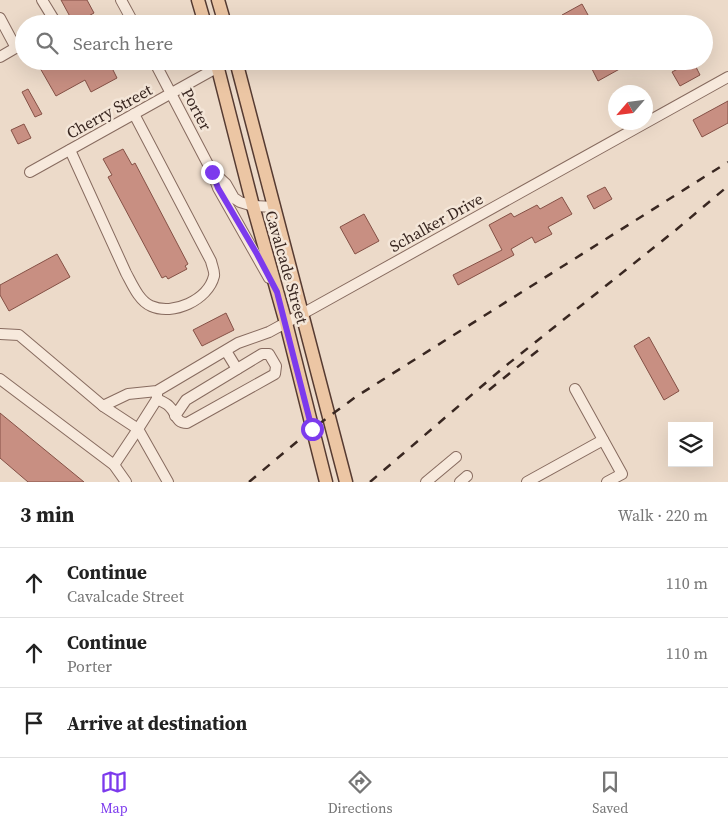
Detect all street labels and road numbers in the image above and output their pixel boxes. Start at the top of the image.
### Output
street label: Cherry Street [62,78,157,144]
street label: Porter [177,84,217,134]
street label: Schalker Drive [385,187,487,257]
street label: Cavalcade Street [260,208,314,327]

